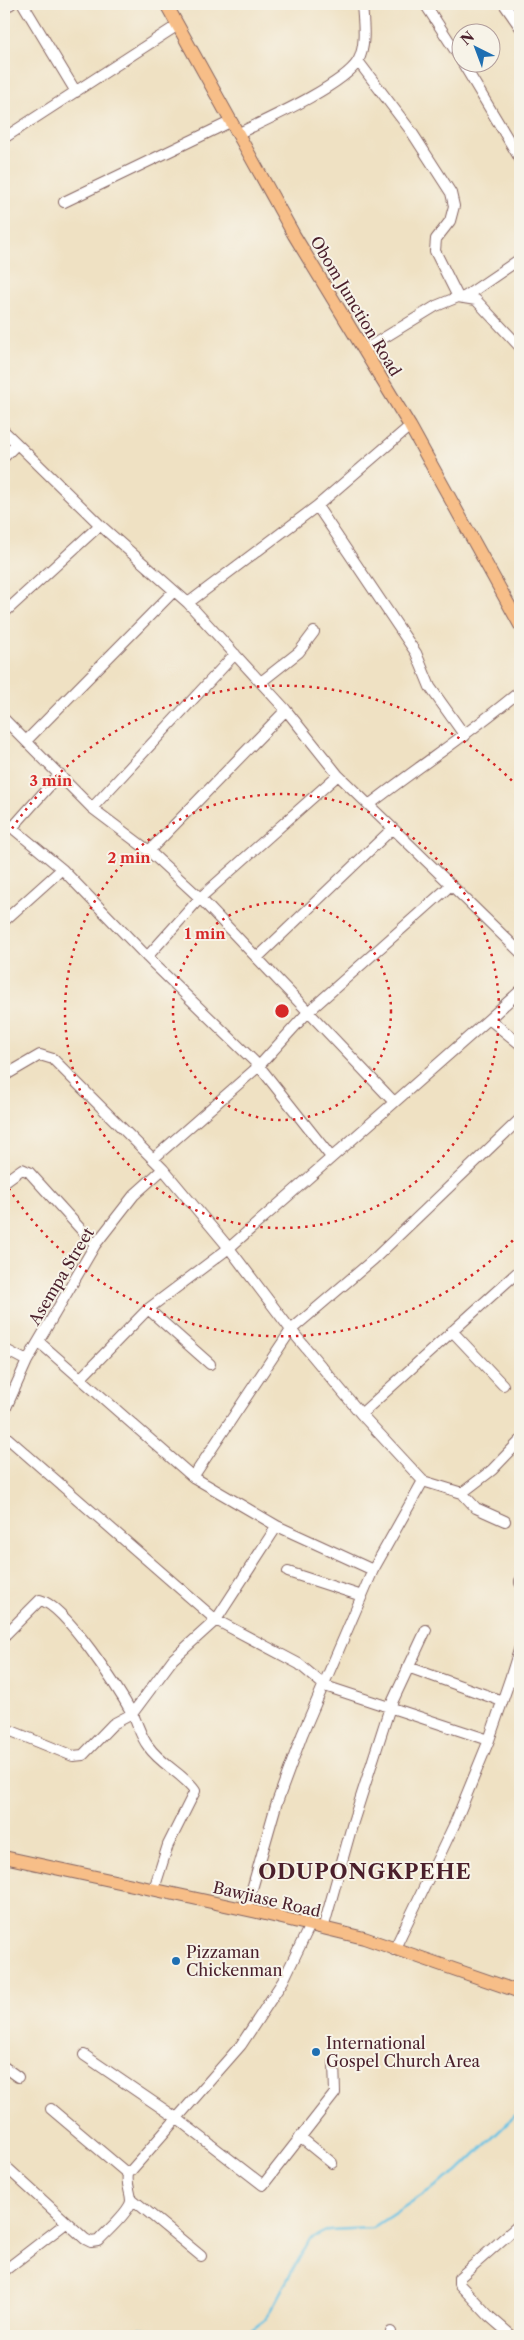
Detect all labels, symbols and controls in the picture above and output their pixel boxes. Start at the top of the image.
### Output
north arrow [452,22,502,72]
text: N [457,28,478,49]
street label: Obom Junction Road [306,232,406,380]
text: 3 min [30,771,73,790]
text: 2 min [107,848,151,867]
text: 1 min [184,924,226,943]
centre of rings [273,1002,291,1020]
street label: Asempa Street [23,1223,98,1329]
district label: ODUPONGKPEHE [258,1859,472,1884]
street label: Bawjiase Road [211,1877,323,1921]
place label: Pizzaman Chickenman [186,1942,283,1980]
marker: Pizzaman Chickenman [170,1955,182,1967]
place label: International Gospel Church Area [326,2033,481,2071]
marker: International Gospel Church Area [310,2046,322,2058]

